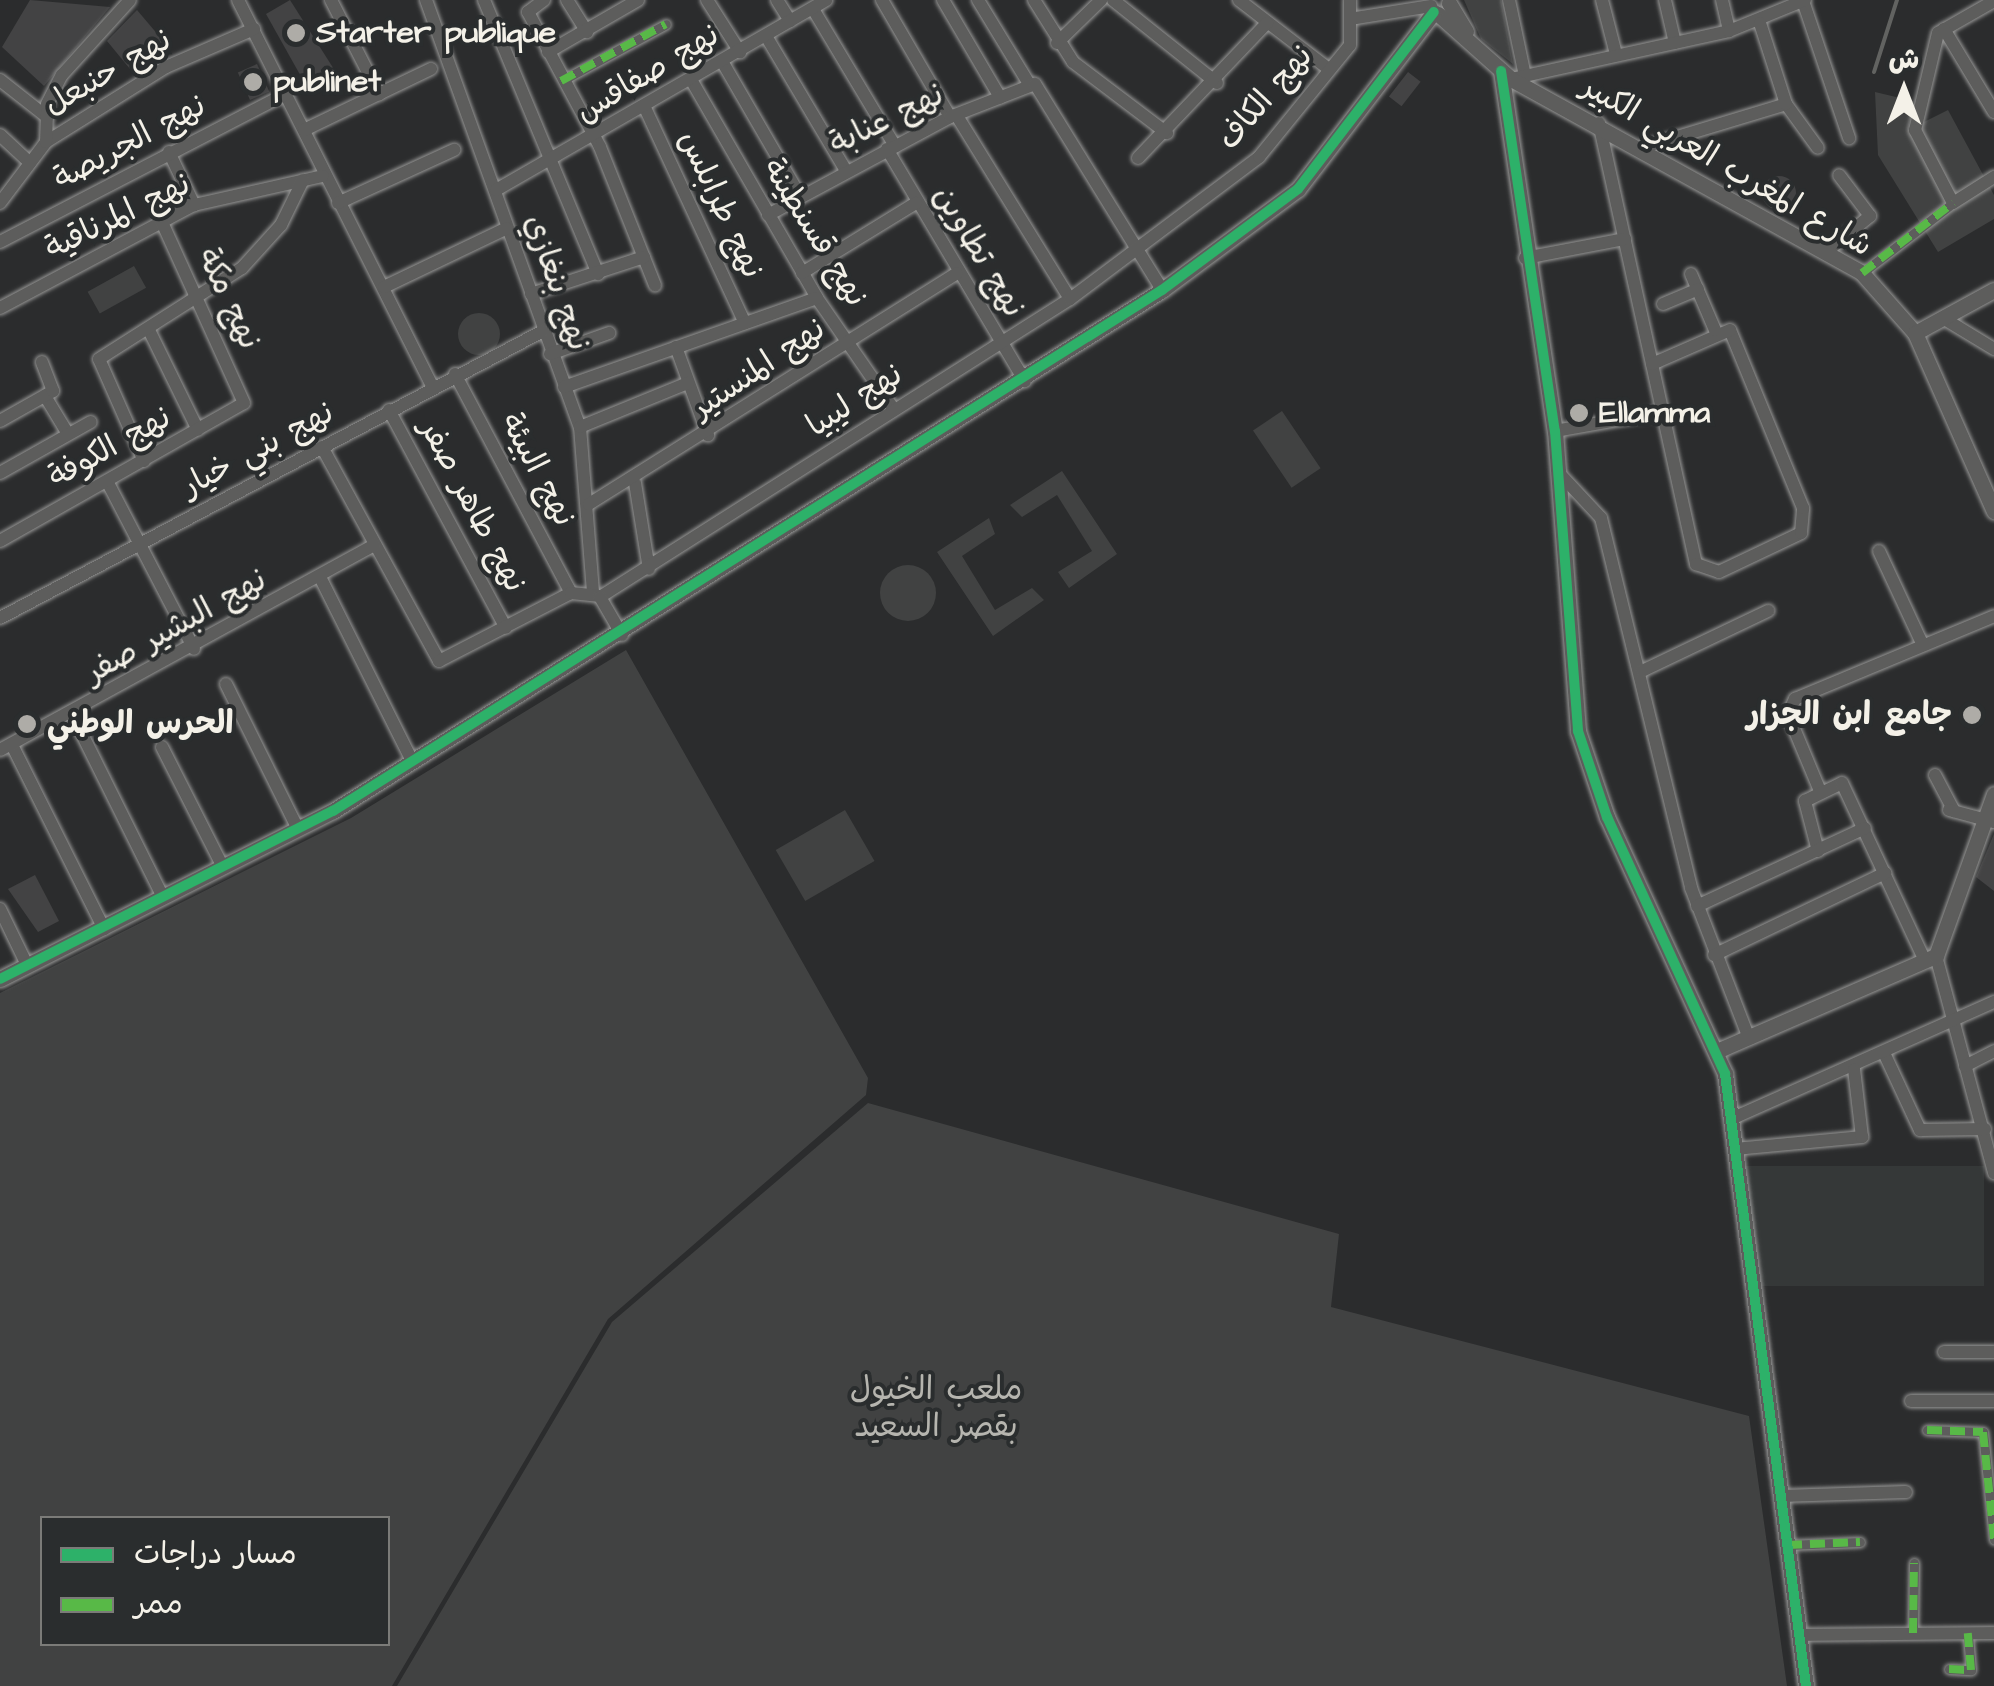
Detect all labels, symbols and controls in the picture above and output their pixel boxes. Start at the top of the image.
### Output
place label: Starter publique [316,14,556,52]
street label: نهج صفاقس [569,16,727,132]
street label: نهج حنبعل [37,21,179,125]
marker: Starter publique [285,22,307,44]
street label: نهج الكاف [1210,38,1322,158]
north arrow [1854,40,1954,140]
text: ش [1889,40,1919,79]
place label: publinet [273,63,381,101]
street label: شارع المغرب العربي الكبير [1575,68,1879,266]
marker: publinet [242,71,264,93]
street label: نهج عنابة [824,76,950,164]
street label: نهج الجريصة [47,87,213,199]
street label: نهج طرابلس [669,125,771,285]
street label: نهج قسنطينة [753,152,875,314]
street label: نهج المرناقية [39,165,197,269]
street label: نهج تطاوين [924,179,1032,325]
street label: نهج بنغازي [515,210,597,356]
street label: نهج مكة [188,242,268,356]
street label: نهج المنستير [685,310,833,428]
street label: نهج ليبيا [800,356,910,446]
street label: نهج بني خيار [175,394,341,506]
place label: Ellamma [1599,394,1710,432]
street label: نهج الكوفة [42,399,178,497]
marker: Ellamma [1568,402,1590,424]
street label: نهج البيئة [491,407,583,533]
street label: نهج طاهر صفر [410,413,534,599]
street label: نهج البشير صفر [78,561,274,693]
place label: جامع ابن الجزار [1747,696,1952,734]
marker: جامع ابن الجزار [1961,704,1983,726]
place label: الحرس الوطني [47,705,233,743]
marker: الحرس الوطني [16,713,38,735]
park label: ملعب الخيول بقصر السعيد [850,1372,1022,1447]
legend [40,1516,390,1646]
text: مسار دراجات [134,1533,297,1575]
text: ممر [134,1583,183,1625]

